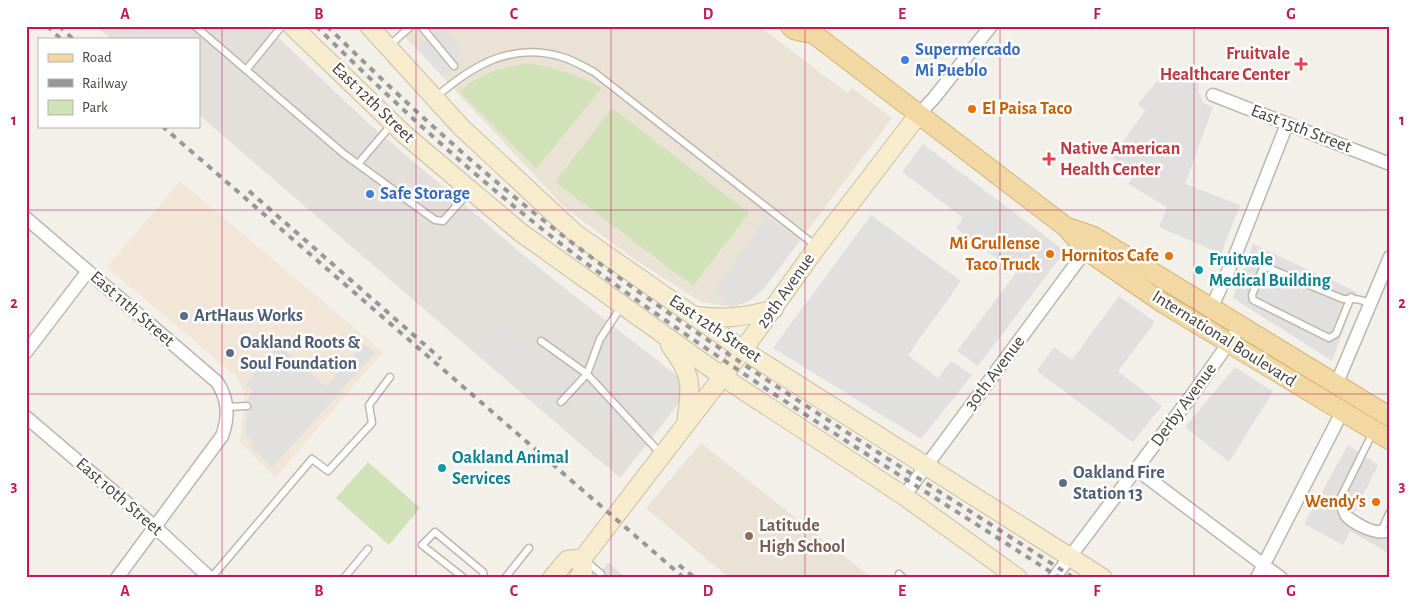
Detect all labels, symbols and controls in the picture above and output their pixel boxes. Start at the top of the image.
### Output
text: A [120,6,130,22]
text: B [314,6,324,22]
text: C [510,6,519,22]
text: D [703,6,714,22]
text: E [898,6,906,22]
text: F [1093,6,1101,22]
text: G [1286,6,1296,22]
legend [38,38,200,128]
place label: Supermercado Mi Pueblo [915,41,1021,80]
place label: Fruitvale Healthcare Center [1160,45,1291,84]
text: Road [82,50,112,65]
marker: Supermercado Mi Pueblo [899,54,911,66]
marker: Fruitvale Healthcare Center [1294,57,1308,71]
street label: East 12th Street [328,59,418,147]
text: Railway [82,76,128,91]
text: Park [82,100,108,115]
place label: El Paisa Taco [982,100,1072,118]
street label: East 15th Street [1248,102,1354,157]
marker: El Paisa Taco [966,103,978,115]
text: 1 [11,112,17,128]
text: 1 [1399,112,1405,128]
place label: Native American Health Center [1060,140,1180,179]
marker: Native American Health Center [1042,152,1056,166]
place label: Safe Storage [380,185,470,203]
marker: Safe Storage [364,188,376,200]
place label: Mi Grullense Taco Truck [949,235,1040,274]
place label: Hornitos Cafe [1061,247,1159,265]
marker: Mi Grullense Taco Truck [1044,248,1056,260]
street label: 29th Avenue [754,250,818,332]
marker: Hornitos Cafe [1163,250,1175,262]
place label: Fruitvale Medical Building [1209,251,1332,290]
marker: Fruitvale Medical Building [1193,264,1205,276]
street label: East 11th Street [87,268,178,350]
street label: International Boulevard [1149,287,1299,391]
street label: East 12th Street [666,292,765,366]
text: 2 [10,295,18,311]
text: 2 [1398,295,1406,311]
place label: ArtHaus Works [194,307,303,325]
marker: ArtHaus Works [178,310,190,322]
street label: 30th Avenue [961,333,1029,413]
place label: Oakland Roots & Soul Foundation [240,334,361,373]
marker: Oakland Roots & Soul Foundation [224,347,236,359]
street label: Derby Avenue [1148,360,1220,450]
place label: Oakland Animal Services [452,449,569,488]
street label: East 10th Street [72,455,166,539]
marker: Oakland Animal Services [436,462,448,474]
place label: Oakland Fire Station 13 [1073,464,1165,503]
marker: Oakland Fire Station 13 [1057,477,1069,489]
text: 3 [11,478,18,494]
text: 3 [1399,478,1406,494]
place label: Wendy's [1305,493,1366,511]
marker: Wendy's [1370,496,1382,508]
place label: Latitude High School [759,517,845,556]
marker: Latitude High School [743,530,755,542]
text: A [120,583,130,599]
text: B [314,583,324,599]
text: C [510,583,519,599]
text: D [703,583,714,599]
text: E [898,583,906,599]
text: F [1093,583,1101,599]
text: G [1286,583,1296,599]

